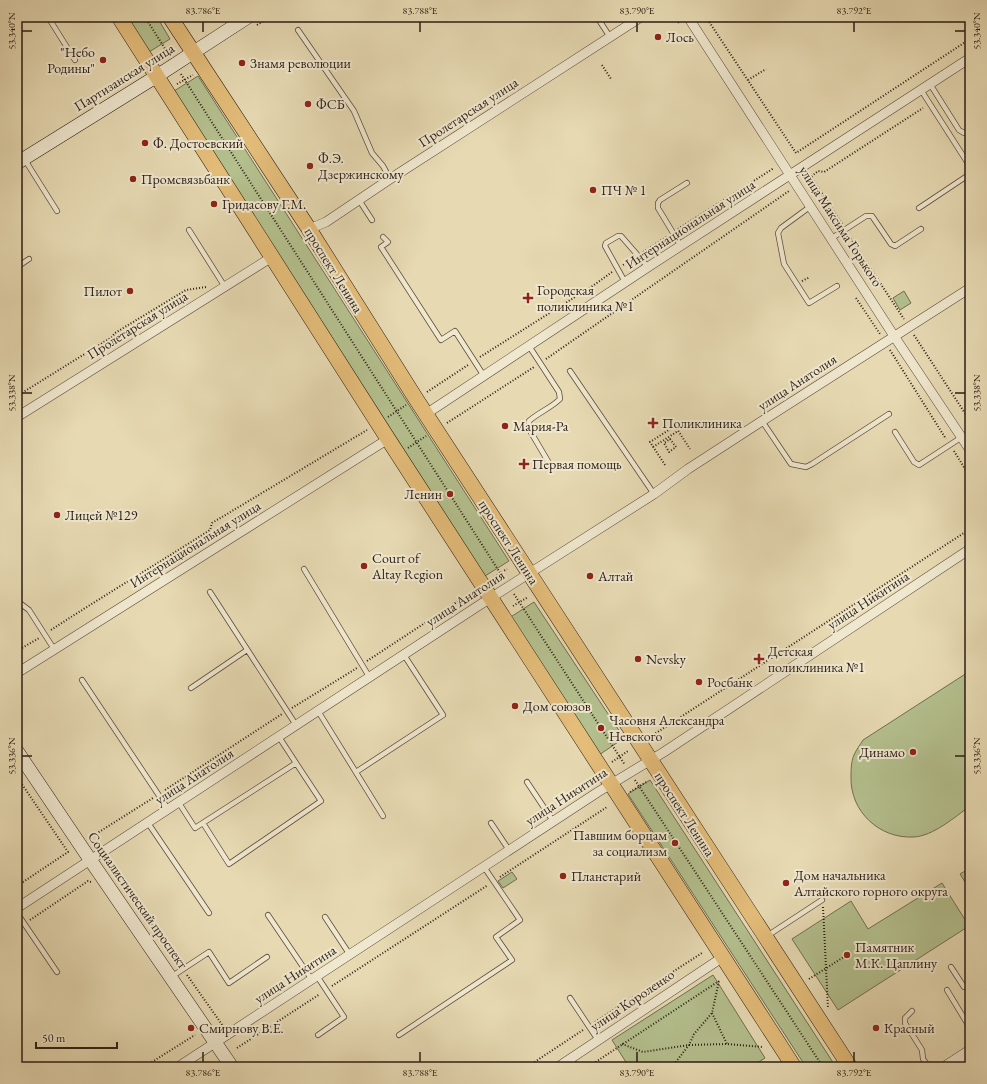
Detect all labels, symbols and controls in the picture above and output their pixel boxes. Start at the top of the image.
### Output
text: 83.786°E [186,4,221,17]
text: 83.788°E [403,4,438,17]
text: 83.790°E [620,4,655,17]
text: 83.792°E [837,4,872,17]
text: 53.340°N [5,12,18,50]
text: 53.340°N [970,12,983,50]
place label: Лось [666,28,694,46]
marker: Лось [653,32,663,42]
street label: Партизанская улица [70,39,178,115]
place label: "Небо Родины" [47,43,95,77]
place label: Знамя революции [250,54,352,72]
marker: "Небо Родины" [98,55,108,65]
marker: Знамя революции [237,58,247,68]
street label: Пролетарская улица [415,73,522,151]
place label: ФСБ [316,95,345,113]
marker: ФСБ [303,99,313,109]
place label: Ф. Достоевский [153,134,244,152]
marker: Ф. Достоевский [140,138,150,148]
place label: Ф.Э. Дзержинскому [318,149,405,183]
marker: Ф.Э. Дзержинскому [305,161,315,171]
street label: улица Максима Горького [795,162,887,290]
place label: Промсвязьбанк [141,170,230,188]
marker: Промсвязьбанк [128,174,138,184]
street label: Интернациональная улица [622,175,759,273]
place label: ПЧ № 1 [601,181,647,199]
marker: ПЧ № 1 [588,185,598,195]
place label: Гридасову Г.М. [222,195,306,213]
marker: Гридасову Г.М. [209,199,219,209]
street label: проспект Ленина [301,224,368,316]
place label: Городская поликлиника №1 [537,281,634,315]
place label: Пилот [84,282,122,300]
marker: Пилот [125,286,135,296]
street label: Пролетарская улица [83,287,191,363]
marker: Городская поликлиника №1 [522,292,534,304]
street label: улица Анатолия [754,350,840,414]
text: 53.338°N [5,374,18,412]
text: 53.338°N [970,374,983,412]
place label: Поликлиника [662,414,742,432]
place label: Мария-Ра [513,417,569,435]
marker: Поликлиника [647,417,659,429]
marker: Мария-Ра [500,421,510,431]
place label: Первая помощь [532,455,622,473]
marker: Первая помощь [519,459,529,469]
place label: Ленин [405,485,442,503]
marker: Ленин [445,489,455,499]
street label: Интернациональная улица [126,496,264,592]
street label: проспект Ленина [475,496,543,588]
place label: Лицей №129 [65,506,138,524]
marker: Лицей №129 [52,510,62,520]
place label: Court of Altay Region [371,549,444,583]
marker: Court of Altay Region [359,561,369,571]
street label: улица Анатолия [422,566,508,630]
place label: Алтай [597,567,634,585]
street label: улица Никитина [824,567,913,633]
marker: Алтай [585,571,595,581]
place label: Детская поликлиника №1 [768,642,865,676]
place label: Nevsky [646,650,687,668]
marker: Детская поликлиника №1 [753,653,765,665]
marker: Nevsky [633,654,643,664]
place label: Росбанк [707,673,753,691]
marker: Росбанк [694,677,704,687]
place label: Дом союзов [523,697,591,715]
marker: Дом союзов [510,701,520,711]
place label: Часовня Александра Невского [609,711,725,745]
marker: Часовня Александра Невского [596,723,606,733]
text: 53.336°N [5,737,18,775]
text: 53.336°N [970,737,983,775]
place label: Динамо [859,743,905,761]
street label: улица Анатолия [151,744,237,808]
marker: Динамо [908,747,918,757]
street label: улица Никитина [522,763,611,829]
street label: проспект Ленина [651,768,719,860]
place label: Павшим борцам за социализм [573,826,667,860]
street label: Социалистический проспект [84,828,192,972]
marker: Павшим борцам за социализм [670,838,680,848]
place label: Дом начальника Алтайского горного округа [793,866,948,900]
place label: Планетарий [571,867,642,885]
marker: Планетарий [558,871,568,881]
marker: Дом начальника Алтайского горного округа [781,878,791,888]
place label: Памятник М.К. Цаплину [855,938,938,972]
street label: улица Никитина [251,941,340,1007]
marker: Памятник М.К. Цаплину [842,950,852,960]
street label: улица Короленко [586,965,678,1035]
place label: Смирнову В.Е. [199,1019,284,1037]
place label: Красный [884,1019,935,1037]
marker: Смирнову В.Е. [186,1023,196,1033]
marker: Красный [871,1023,881,1033]
scale bar [36,1024,117,1050]
text: 50 m [42,1030,66,1046]
text: 83.786°E [186,1066,221,1079]
text: 83.788°E [403,1066,438,1079]
text: 83.790°E [620,1066,655,1079]
text: 83.792°E [837,1066,872,1079]

